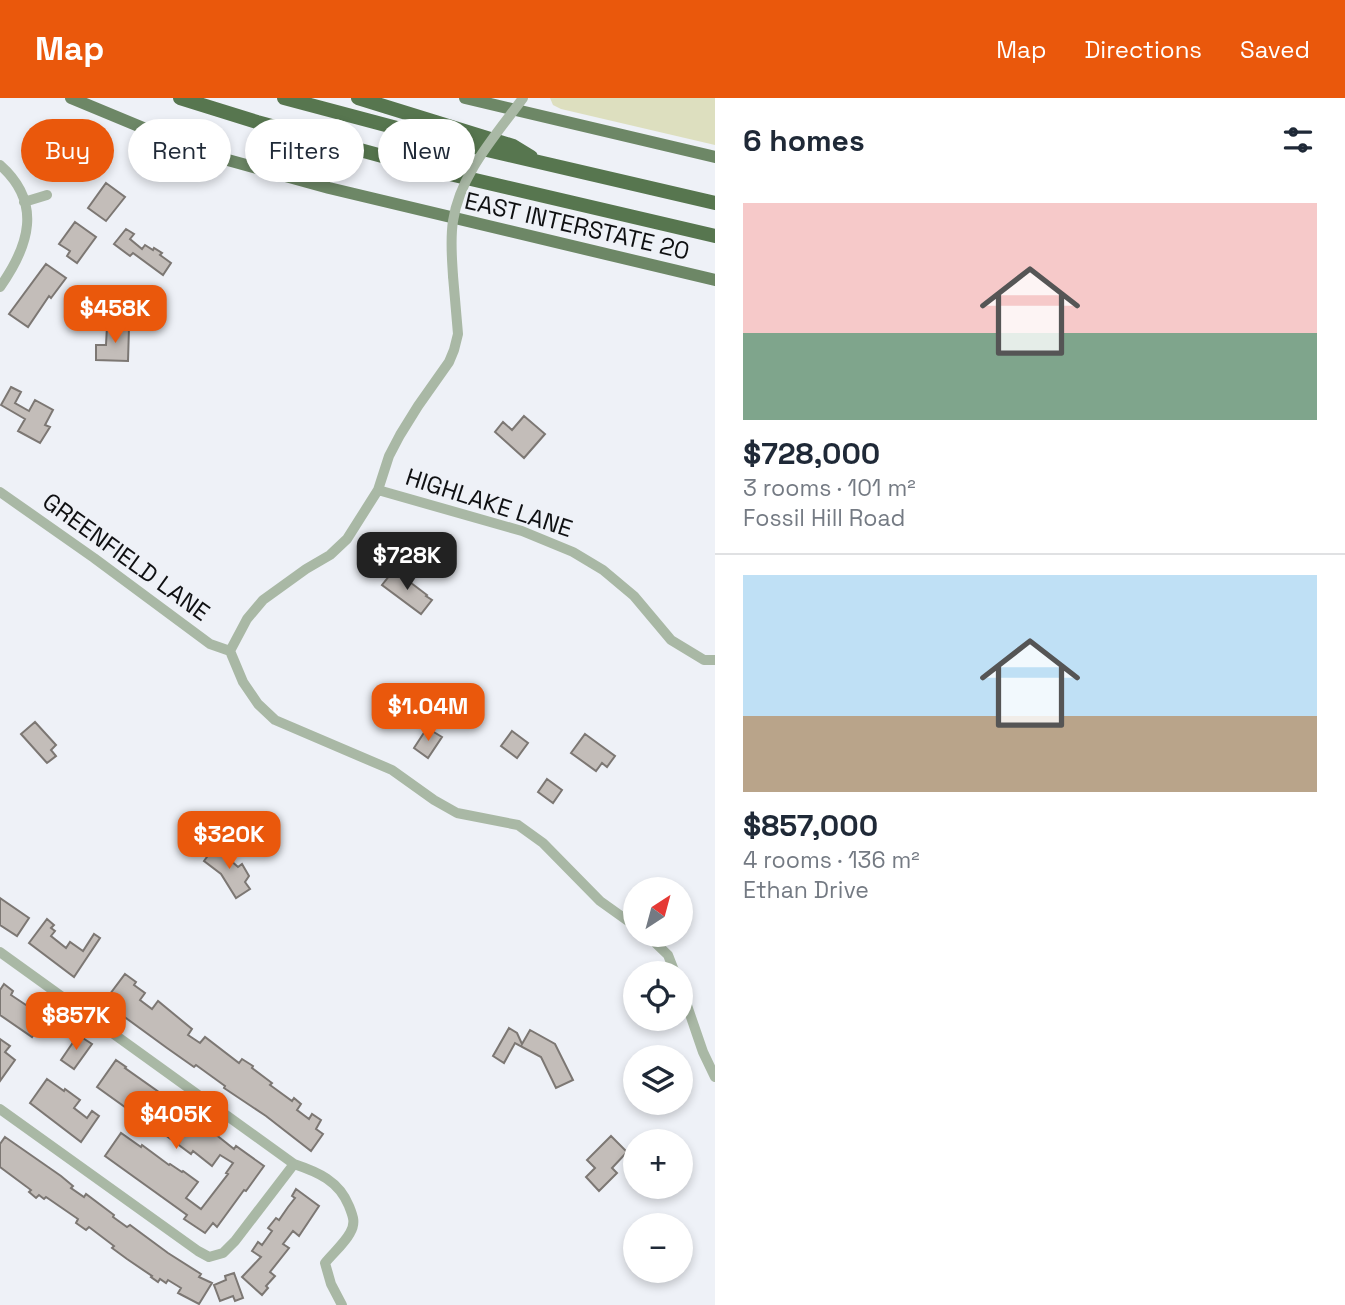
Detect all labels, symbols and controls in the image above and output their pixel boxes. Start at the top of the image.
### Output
text: Map [35,28,104,70]
text: Map [996,34,1046,65]
text: Directions [1084,34,1202,65]
text: Saved [1240,34,1310,65]
chip: Buy [21,119,114,182]
chip: Rent [128,119,231,182]
chip: Filters [245,119,364,182]
chip: New [378,119,475,182]
text: 6 homes [743,121,865,160]
icon: filters [1279,121,1317,159]
street label: EAST INTERSTATE 20 [462,185,693,266]
icon: home [967,248,1093,374]
pin: $458K [66,286,164,345]
text: $458K [80,293,150,323]
text: $728,000 [743,434,880,473]
street label: HIGHLAKE LANE [402,461,576,544]
text: 3 rooms · 101 m² [743,473,916,503]
street label: GREENFIELD LANE [37,486,216,628]
text: Fossil Hill Road [743,503,905,533]
pin: $728K [358,532,456,592]
text: $728K [373,540,441,570]
icon: home [967,620,1093,746]
pin: $1.04M [371,684,485,743]
text: $1.04M [388,691,468,721]
text: $857,000 [743,806,878,845]
pin: $320K [180,812,278,871]
text: $320K [194,819,264,849]
text: 4 rooms · 136 m² [743,845,920,875]
text: Ethan Drive [743,875,869,905]
north arrow [623,877,693,947]
map controls [623,877,693,1283]
button: locate [623,961,693,1031]
pin: $857K [27,992,125,1052]
text: $857K [42,1000,110,1030]
button: layers [623,1045,693,1115]
pin: $405K [127,1091,225,1151]
text: $405K [140,1099,212,1129]
button: + [623,1129,693,1199]
button: − [623,1213,693,1283]

